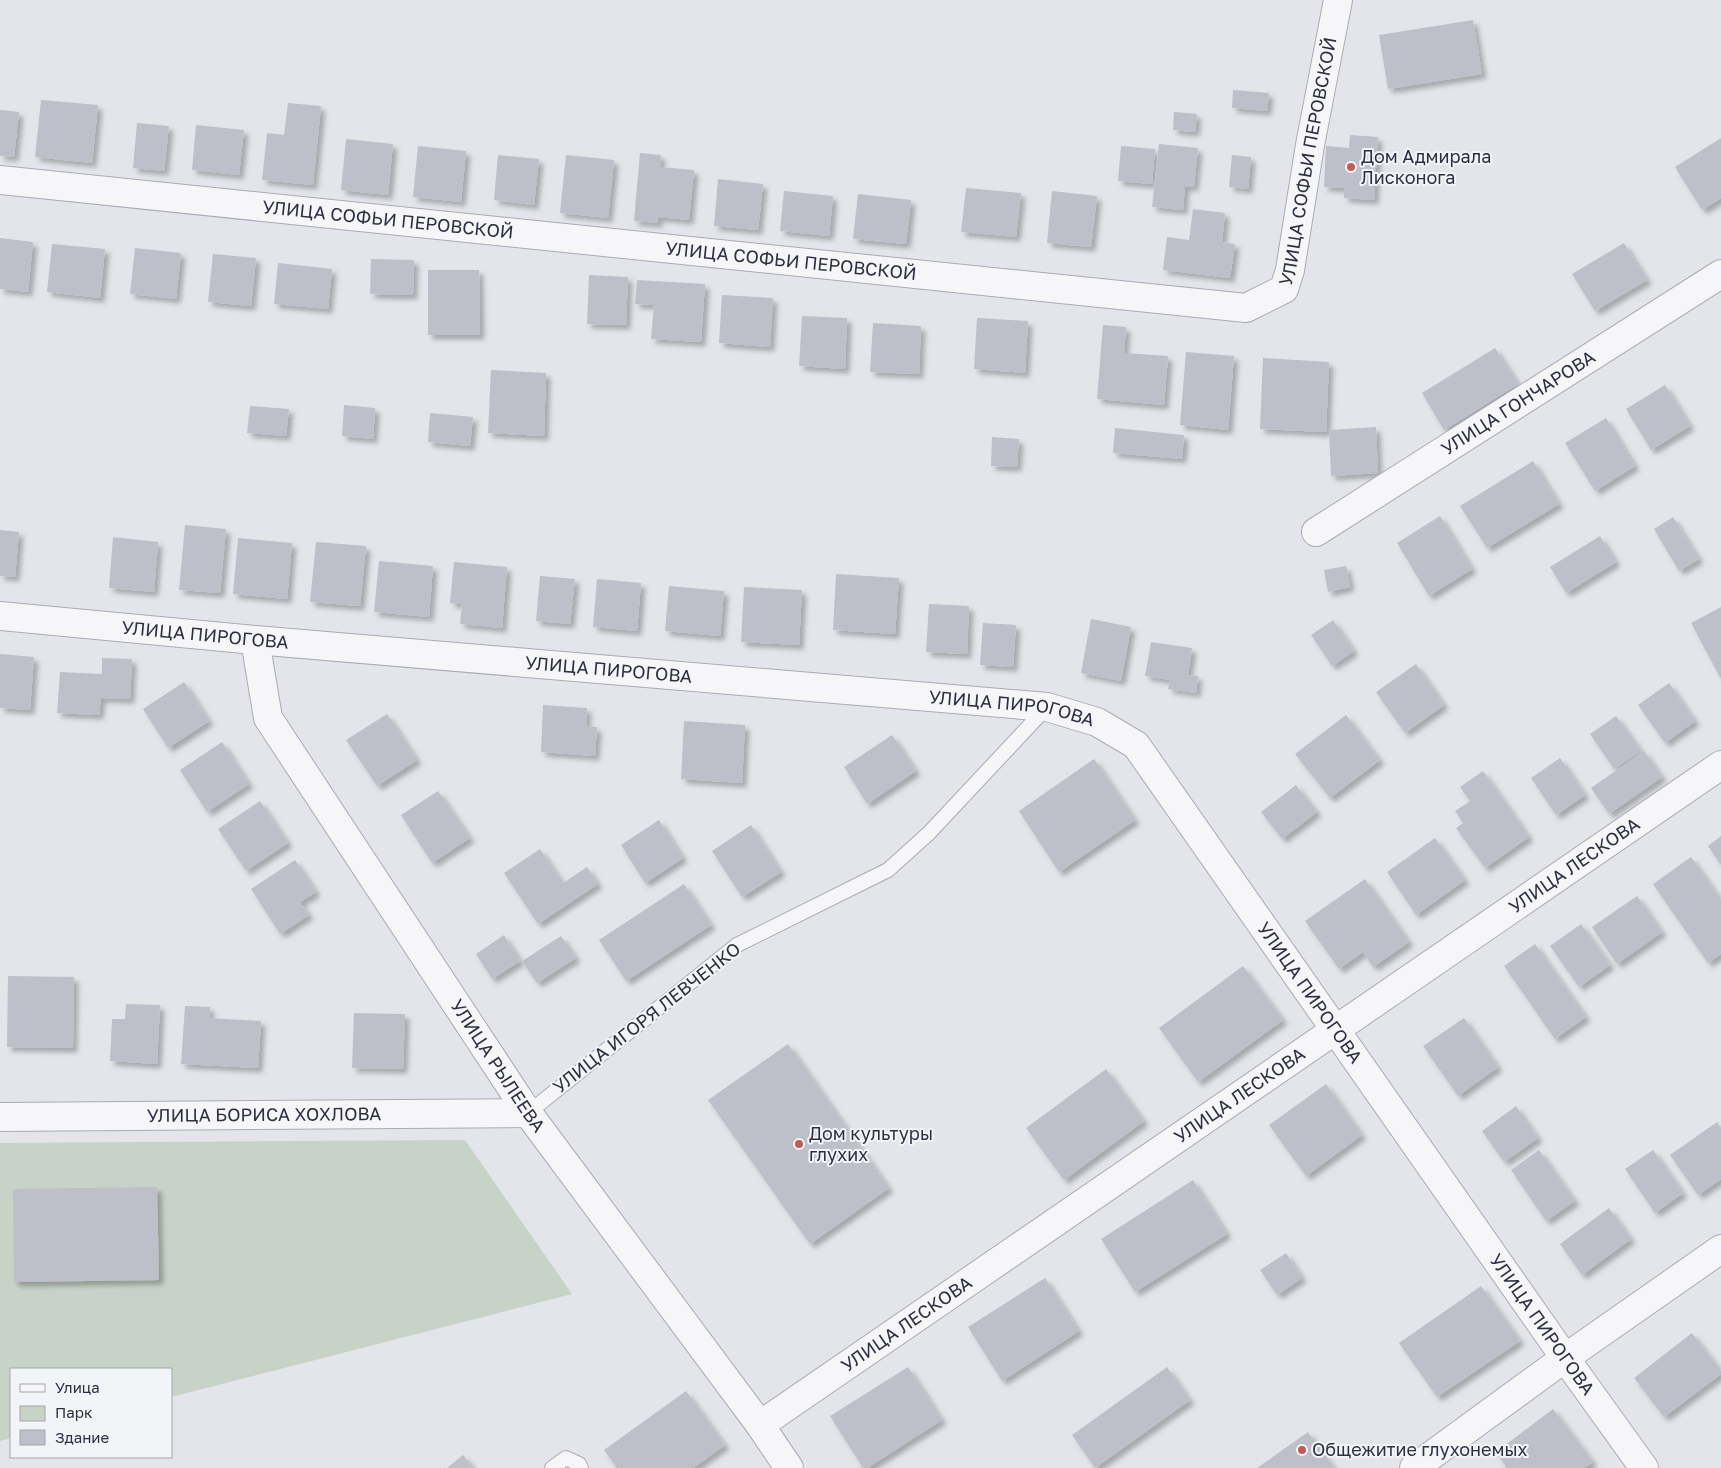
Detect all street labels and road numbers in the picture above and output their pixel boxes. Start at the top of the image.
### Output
street label: УЛИЦА СОФЬИ ПЕРОВСКОЙ [1274,35,1341,288]
street label: УЛИЦА СОФЬИ ПЕРОВСКОЙ [261,195,515,243]
street label: УЛИЦА СОФЬИ ПЕРОВСКОЙ [664,236,918,284]
street label: УЛИЦА ГОНЧАРОВА [1437,345,1599,459]
street label: УЛИЦА ПИРОГОВА [121,616,290,653]
street label: УЛИЦА ПИРОГОВА [524,651,693,687]
street label: УЛИЦА ПИРОГОВА [928,685,1097,731]
street label: УЛИЦА ЛЕСКОВА [1504,812,1643,917]
street label: УЛИЦА ПИРОГОВА [1253,917,1367,1067]
street label: УЛИЦА ИГОРЯ ЛЕВЧЕНКО [548,937,745,1097]
street label: УЛИЦА РЫЛЕЕВА [446,995,550,1136]
street label: УЛИЦА ЛЕСКОВА [1170,1042,1309,1147]
street label: УЛИЦА БОРИСА ХОХЛОВА [147,1102,381,1126]
street label: УЛИЦА ПИРОГОВА [1485,1249,1600,1399]
street label: УЛИЦА ЛЕСКОВА [837,1271,976,1376]

